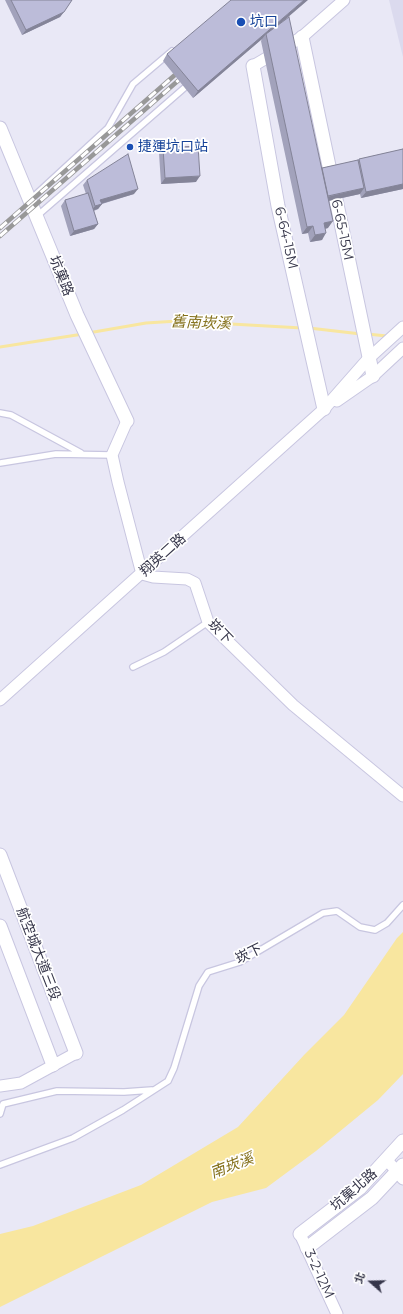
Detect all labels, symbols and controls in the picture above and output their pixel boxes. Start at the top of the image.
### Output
place label: 坑口 [250,14,278,30]
marker: 坑口 [235,16,247,28]
place label: 捷運坑口站 [138,139,208,155]
marker: 捷運坑口站 [125,142,135,152]
street label: 6-65-15M [327,198,357,262]
street label: 6-64-15M [271,205,301,271]
street label: 坑菓路 [45,253,77,299]
water label: 舊南崁溪 [171,313,231,333]
street label: 翔英二路 [137,530,189,580]
street label: 崁下 [204,616,236,648]
street label: 航空城大道三段 [13,905,63,1003]
street label: 崁下 [233,940,265,968]
water label: 南崁溪 [208,1150,256,1182]
street label: 坑菓北路 [327,1165,381,1215]
street label: 3-2-12M [300,1247,338,1301]
north arrow [351,1262,391,1302]
text: 北 [351,1270,368,1285]

